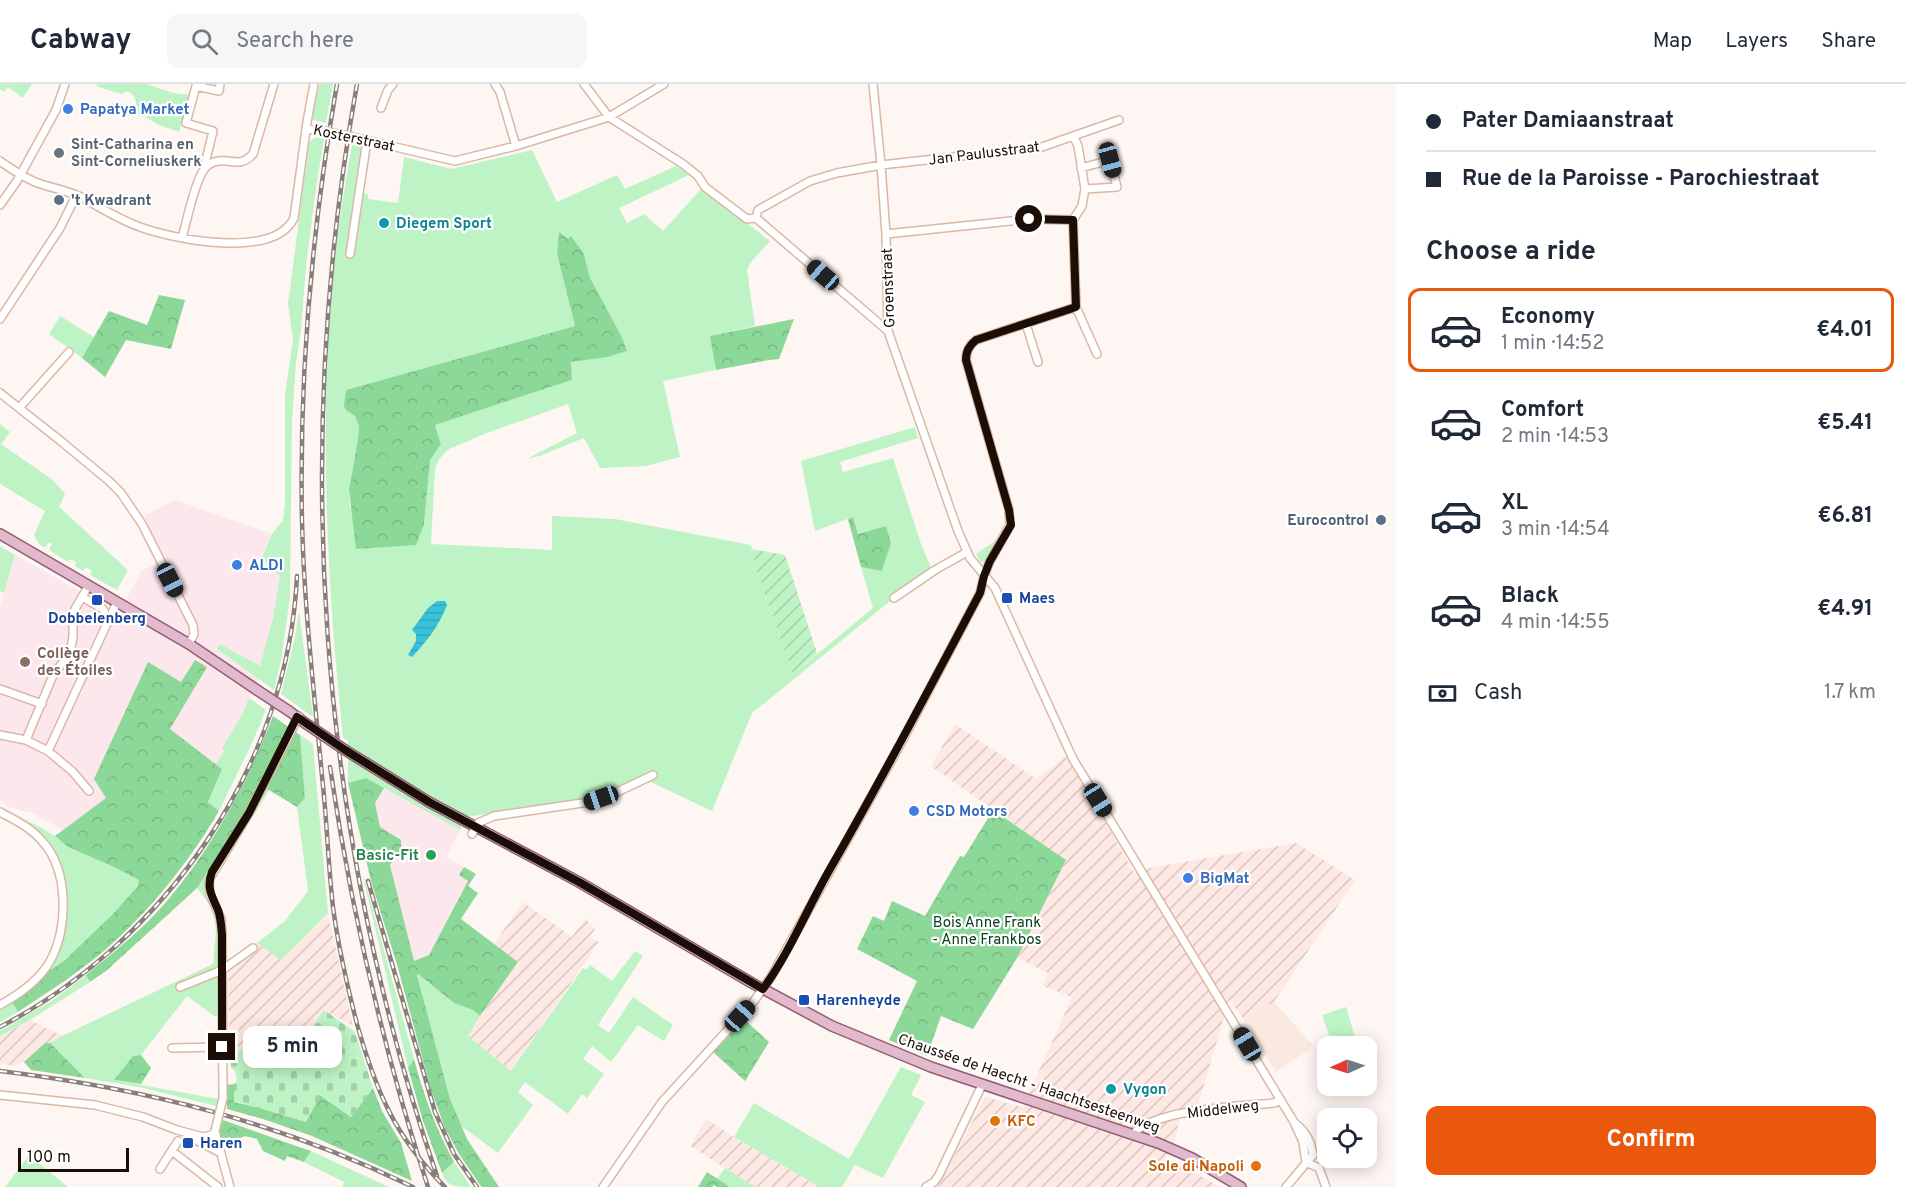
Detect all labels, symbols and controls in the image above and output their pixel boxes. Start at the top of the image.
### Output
search box [167,14,587,68]
text: Cabway [30,23,131,59]
icon: search [188,25,221,58]
text: Search here [236,28,354,55]
text: Map [1653,28,1692,55]
text: Layers [1725,28,1788,55]
text: Share [1821,28,1876,55]
place label: Papatya Market [80,101,190,120]
marker: Papatya Market [61,102,75,116]
text: Pater Damiaanstraat [1462,108,1674,135]
street label: Kosterstraat [311,122,396,157]
place label: Sint-Catharina en Sint-Corneliuskerk [71,136,202,172]
street label: Jan Paulusstraat [927,138,1041,171]
car [1097,140,1123,180]
marker: Sint-Catharina en Sint-Corneliuskerk [52,146,66,160]
text: Rue de la Paroisse - Parochiestraat [1462,166,1819,193]
place label: 't Kwadrant [71,192,152,211]
marker: 't Kwadrant [52,193,66,207]
route start [1015,205,1042,232]
place label: Diegem Sport [396,215,492,234]
marker: Diegem Sport [377,216,391,230]
text: Choose a ride [1426,235,1596,269]
street label: Groenstraat [879,248,900,328]
car [804,256,842,294]
icon: car [1429,303,1483,357]
text: Economy [1501,304,1595,331]
text: €4.01 [1816,317,1873,344]
text: 1 min · 14:52 [1501,331,1604,357]
icon: car [1429,396,1483,450]
text: Comfort [1501,397,1584,424]
text: €5.41 [1817,410,1873,437]
text: 2 min · 14:53 [1501,424,1609,450]
icon: car [1429,489,1483,543]
text: XL [1501,490,1528,517]
text: €6.81 [1818,503,1873,530]
place label: Eurocontrol [1287,512,1369,531]
marker: Eurocontrol [1374,513,1388,527]
text: 3 min · 14:54 [1501,517,1610,543]
place label: ALDI [249,557,283,576]
marker: ALDI [230,558,244,572]
car [154,560,186,600]
icon: car [1429,582,1483,636]
text: Black [1501,583,1559,610]
place label: Maes [1019,590,1055,609]
marker: Maes [1000,591,1014,605]
marker: Dobbelenberg [90,593,104,607]
text: €4.91 [1817,596,1873,623]
place label: Dobbelenberg [48,610,146,629]
text: 4 min · 14:55 [1501,610,1610,636]
place label: Collège des Étoiles [37,645,113,681]
marker: Collège des Étoiles [18,655,32,669]
icon: cash [1426,677,1459,710]
text: Cash [1474,680,1523,707]
text: 1.7 km [1824,680,1876,706]
car [1081,780,1115,820]
car [581,784,621,812]
place label: CSD Motors [926,803,1007,822]
marker: CSD Motors [907,804,921,818]
place label: Basic-Fit [356,847,419,866]
marker: Basic-Fit [424,848,438,862]
place label: BigMat [1200,870,1250,889]
marker: BigMat [1181,871,1195,885]
park label: Bois Anne Frank - Anne Frankbos [932,914,1042,950]
place label: Harenheyde [816,992,901,1011]
marker: Harenheyde [797,993,811,1007]
car [721,997,759,1035]
car [1230,1024,1264,1064]
callout: 5 min [243,1026,342,1068]
street label: Chaussée de Haecht - Haachtsesteenweg [895,1031,1162,1138]
route end [208,1033,235,1060]
text: 5 min [266,1034,319,1060]
north arrow [1317,1036,1377,1096]
map controls [1317,1036,1377,1168]
place label: Vygon [1123,1081,1167,1100]
marker: Vygon [1104,1082,1118,1096]
street label: Middelweg [1186,1097,1260,1124]
button: Confirm [1426,1106,1876,1175]
button: locate [1317,1108,1377,1168]
place label: KFC [1007,1113,1036,1132]
marker: KFC [988,1114,1002,1128]
place label: Haren [200,1135,242,1154]
marker: Haren [181,1136,195,1150]
scale bar [18,1145,129,1172]
text: 100 m [27,1148,71,1168]
place label: Sole di Napoli [1148,1158,1244,1177]
marker: Sole di Napoli [1249,1159,1263,1173]

